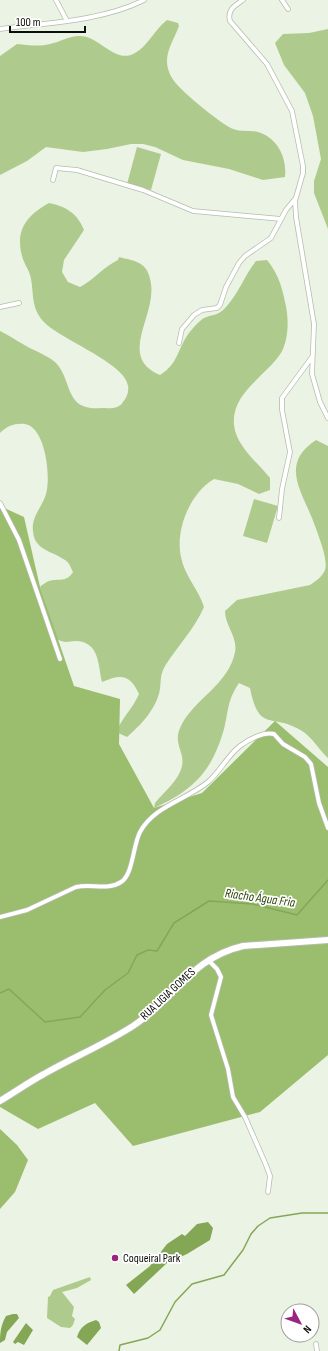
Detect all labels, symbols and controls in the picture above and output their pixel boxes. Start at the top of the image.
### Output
scale bar [10,8,85,34]
text: 100 m [16,15,41,30]
water label: Riacho Água Fria [224,885,297,911]
street label: RUA LIGIA GOMES [137,965,199,1023]
place label: Coqueiral Park [123,1251,181,1266]
marker: Coqueiral Park [110,1253,120,1263]
north arrow [280,1303,320,1343]
text: N [300,1323,314,1336]

